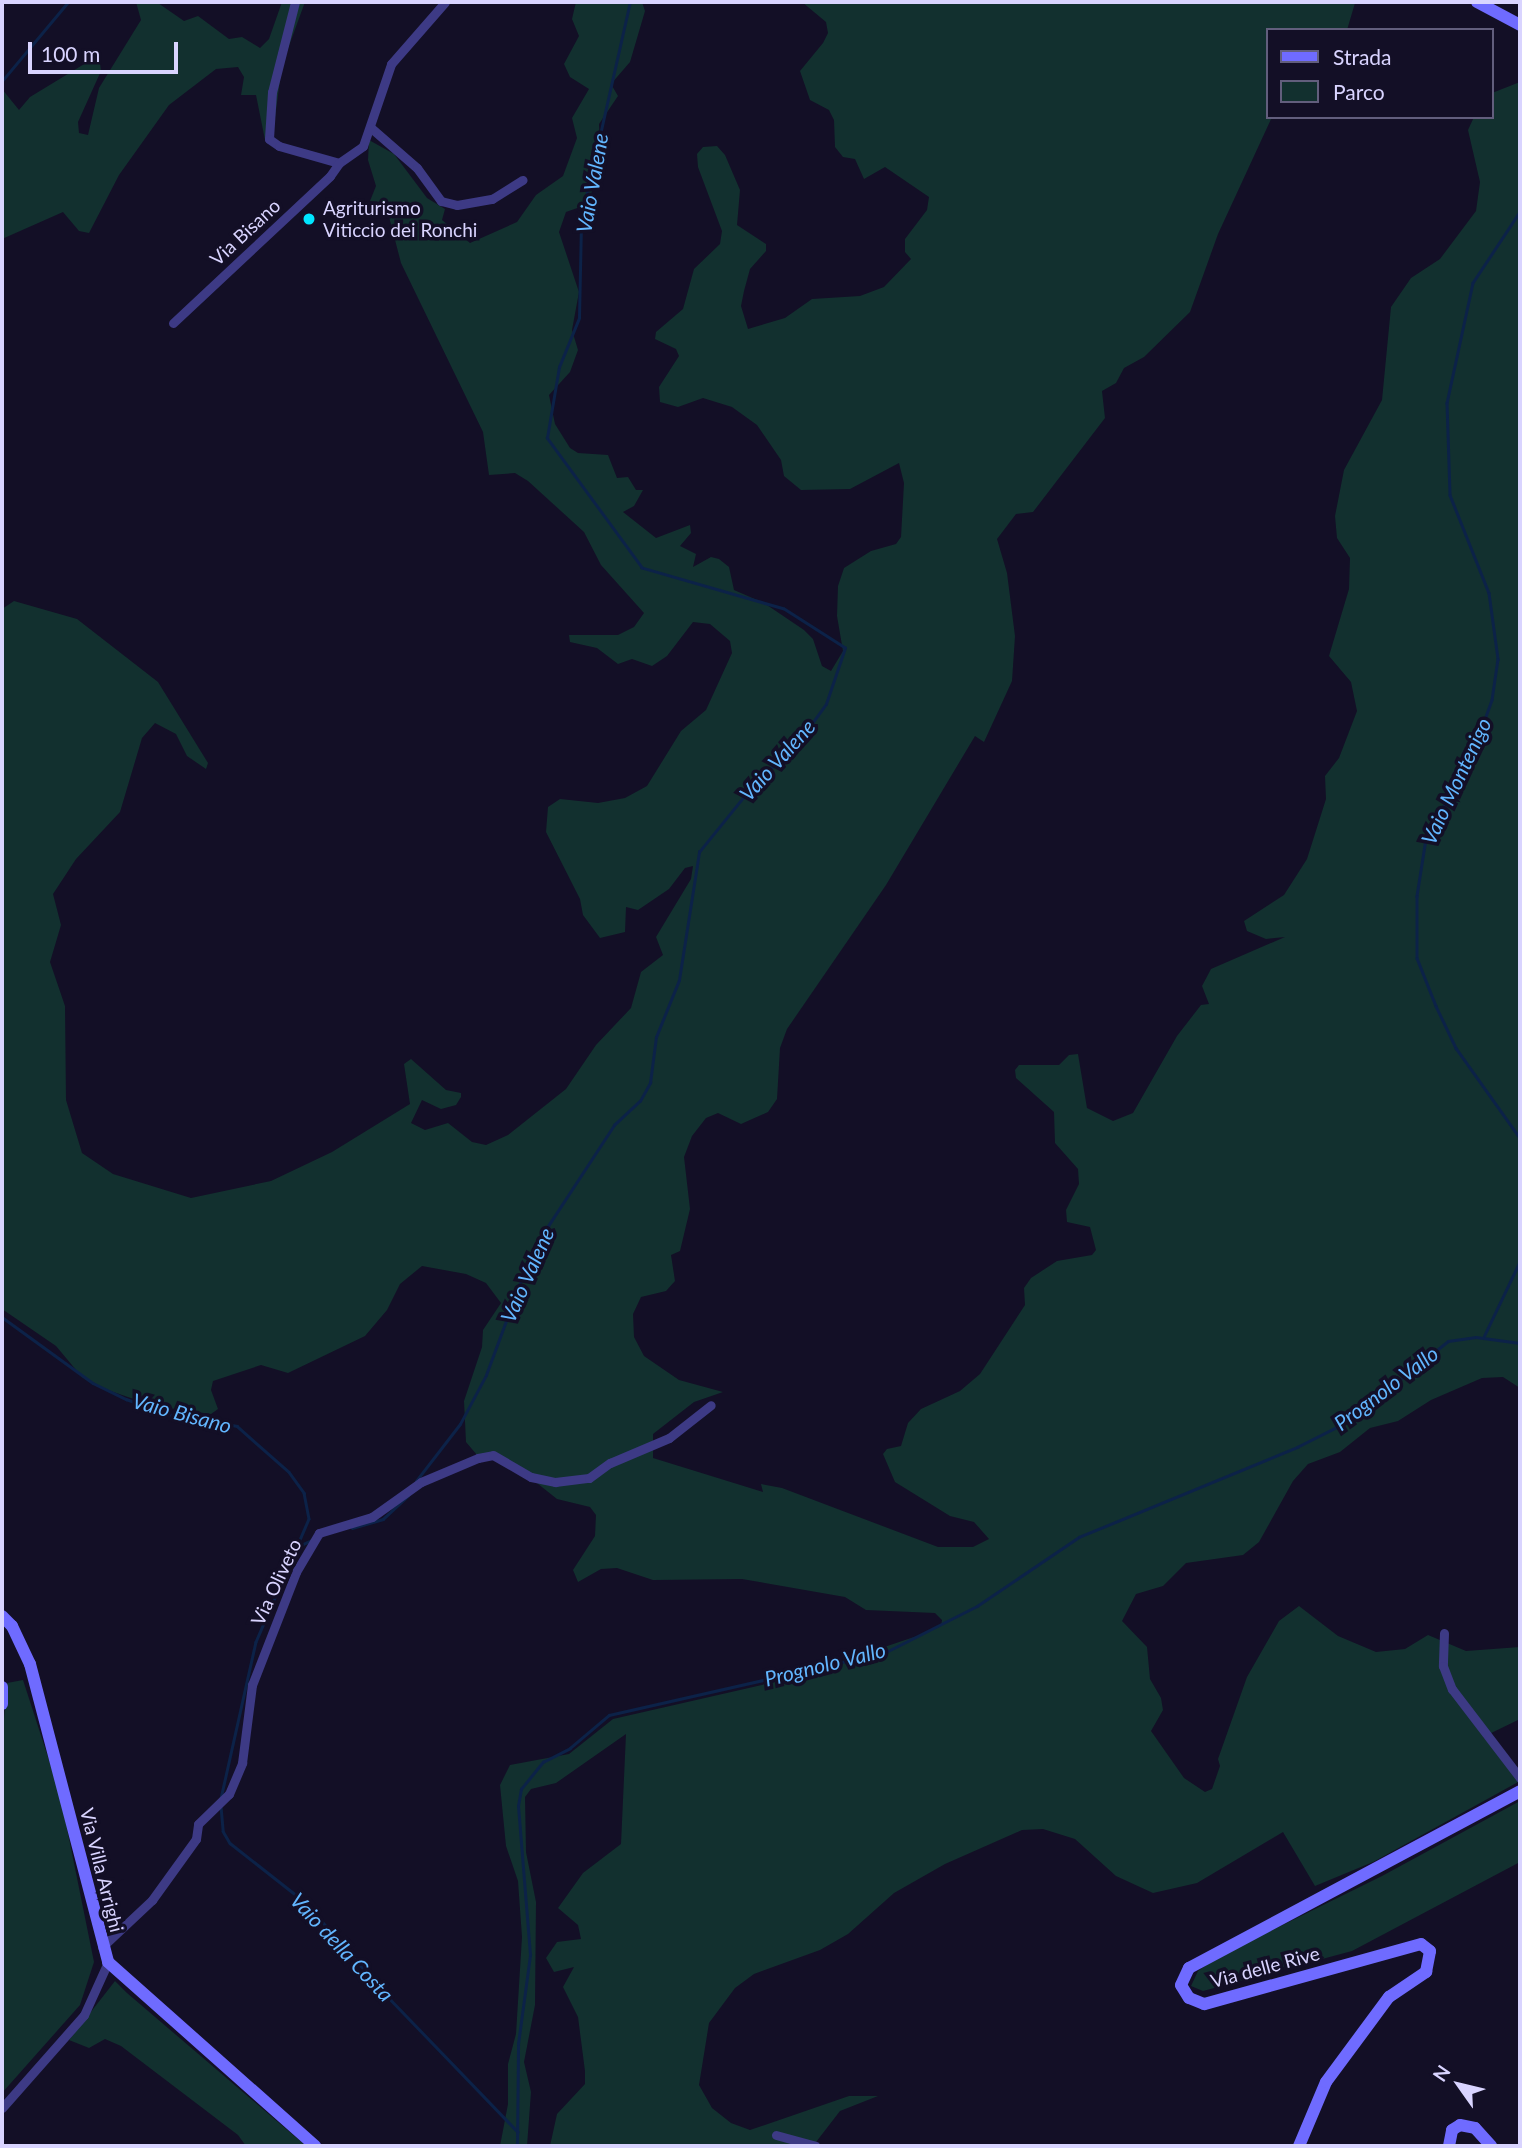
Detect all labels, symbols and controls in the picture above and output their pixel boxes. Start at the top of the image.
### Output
scale bar [32,28,182,72]
legend [1266,28,1494,119]
text: 100 m [41,41,100,66]
text: Strada [1333,44,1392,69]
text: Parco [1333,79,1385,104]
water label: Vaio Valene [571,131,613,235]
street label: Via Bisano [205,194,285,270]
place label: Agriturismo Viticcio dei Ronchi [323,197,477,241]
marker: Agriturismo Viticcio dei Ronchi [301,211,317,227]
water label: Vaio Valene [734,714,820,806]
water label: Vaio Montenigo [1416,714,1496,848]
water label: Vaio Valene [495,1223,559,1327]
water label: Prognolo Vallo [1329,1340,1443,1436]
water label: Vaio Bisano [130,1388,234,1438]
street label: Via Oliveto [246,1535,306,1629]
water label: Prognolo Vallo [761,1637,889,1691]
street label: Via Villa Arrighi [75,1805,129,1935]
water label: Vaio della Costa [285,1887,399,2007]
street label: Via delle Rive [1208,1941,1322,1993]
north arrow [1424,2050,1494,2120]
text: N [1428,2060,1455,2085]

